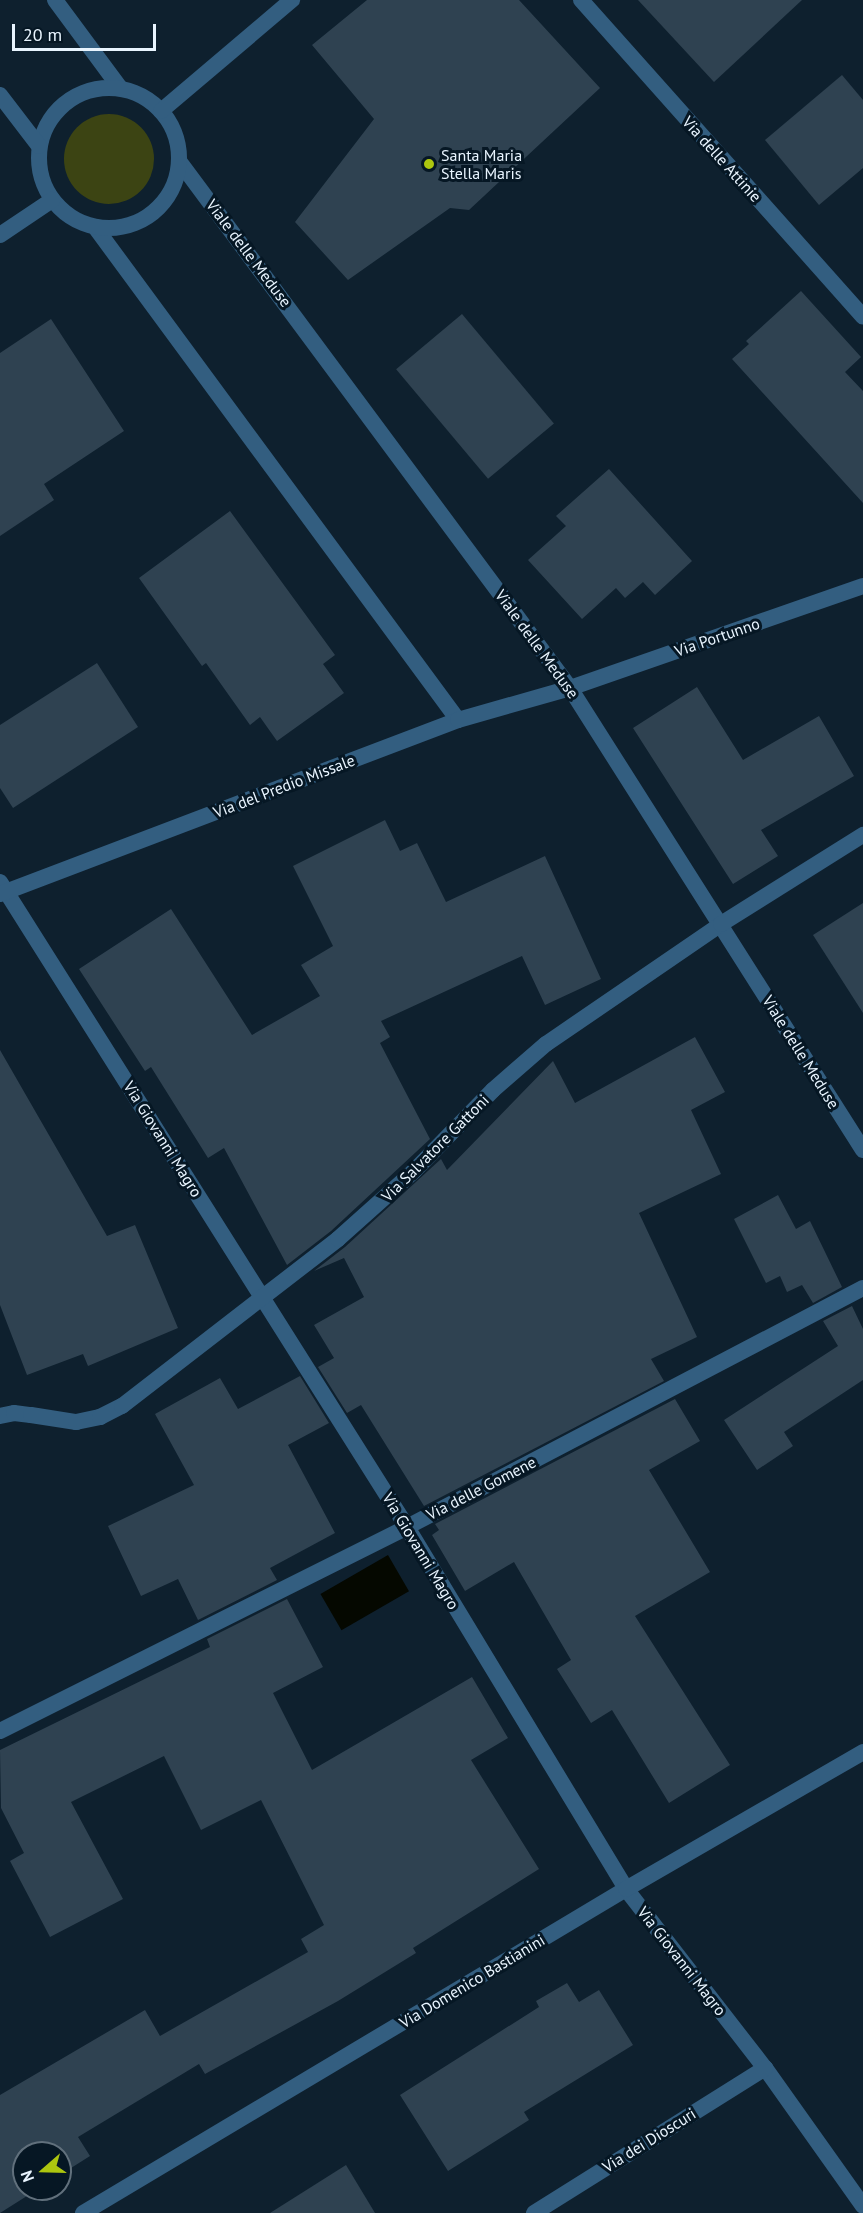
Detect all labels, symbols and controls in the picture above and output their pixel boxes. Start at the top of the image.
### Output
scale bar [15,12,159,50]
text: 20 m [23,23,62,46]
street label: Via delle Attinie [678,112,766,206]
place label: Santa Maria Stella Maris [441,145,522,183]
marker: Santa Maria Stella Maris [422,157,436,171]
street label: Viale delle Meduse [202,195,296,311]
street label: Viale delle Meduse [491,586,583,702]
street label: Via Portunno [672,614,762,660]
street label: Via del Predio Missale [210,750,358,822]
street label: Viale delle Meduse [758,992,844,1112]
street label: Via Giovanni Magro [120,1078,206,1200]
street label: Via Salvatore Gattoni [377,1090,493,1206]
street label: Via delle Gomene [423,1452,539,1524]
street label: Via Giovanni Magro [379,1489,463,1613]
street label: Via Giovanni Magro [634,1903,730,2019]
street label: Via Domenico Bastianini [396,1930,548,2032]
street label: Via dei Dioscuri [599,2104,699,2176]
north arrow [12,2141,72,2201]
text: N [16,2168,38,2185]

